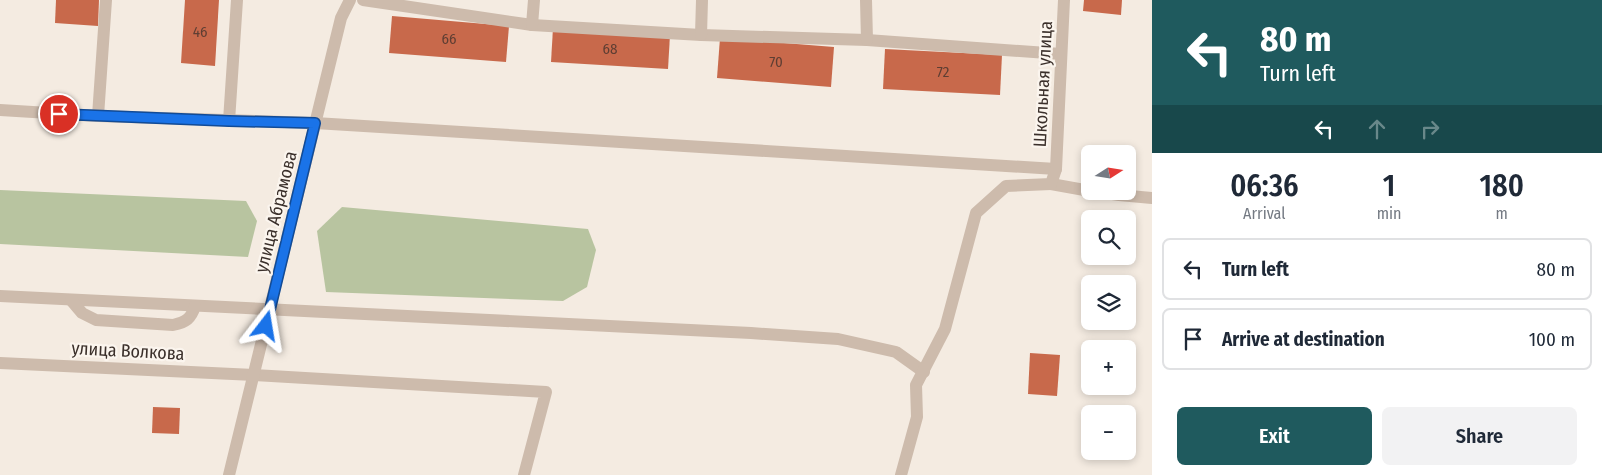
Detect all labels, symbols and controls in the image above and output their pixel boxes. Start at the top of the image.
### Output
text: 80 m [1260,18,1332,60]
street label: Школьная улица [1029,20,1057,148]
icon: left [1177,20,1242,85]
house number: 46 [193,23,207,41]
house number: 66 [442,30,456,48]
house number: 68 [603,40,617,58]
house number: 70 [769,53,783,71]
text: Turn left [1260,60,1336,87]
house number: 72 [937,63,950,81]
pin [38,93,80,135]
icon: arrive [45,100,73,128]
icon: left [1310,115,1338,143]
icon: ahead [1363,115,1391,143]
icon: right [1416,115,1444,143]
north arrow [1081,145,1136,200]
map controls [1081,145,1136,460]
street label: улица Абрамова [250,149,302,275]
text: 06:36 [1230,168,1299,204]
text: 1 [1383,168,1395,204]
text: 180 [1480,168,1524,204]
text: Arrival [1243,204,1286,223]
text: min [1377,204,1401,223]
text: m [1496,204,1508,223]
button: search [1081,210,1136,265]
icon: left [1179,255,1207,283]
text: Turn left [1222,258,1289,281]
text: 80 m [1537,258,1575,281]
button: layers [1081,275,1136,330]
position arrow [239,299,291,351]
icon: arrive [1179,325,1207,353]
text: Arrive at destination [1222,328,1385,351]
text: 100 m [1529,328,1575,351]
street label: улица Волкова [71,337,185,365]
button: + [1081,340,1136,395]
button: − [1081,405,1136,460]
button: Exit [1177,407,1372,465]
button: Share [1382,407,1577,465]

